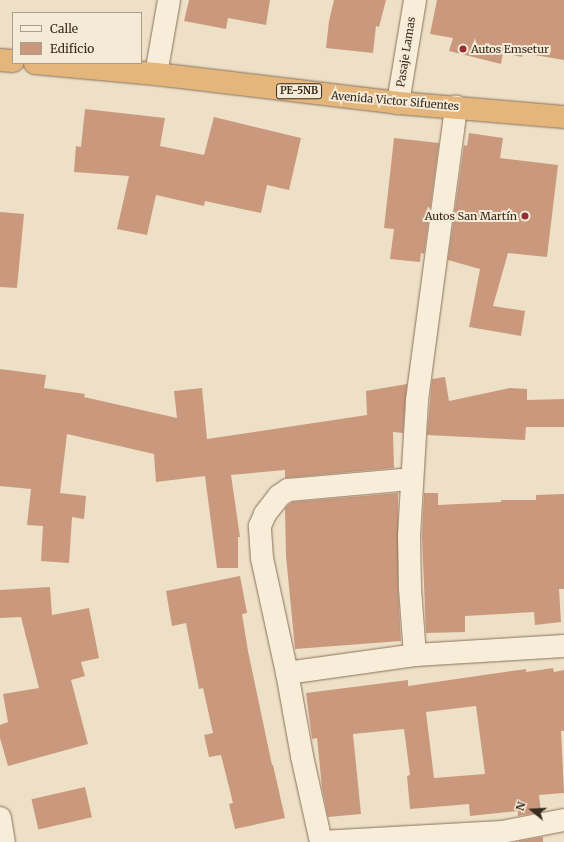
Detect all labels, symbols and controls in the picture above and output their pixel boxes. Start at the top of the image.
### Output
legend [12,12,142,64]
street label: Pasaje Lamas [394,16,418,88]
text: Calle [50,21,78,36]
text: Edificio [50,41,94,56]
place label: Autos Emsetur [471,42,549,56]
marker: Autos Emsetur [458,44,468,54]
road number: PE-5NB [276,83,322,99]
street label: Avenida Victor Sifuentes [330,89,460,113]
place label: Autos San Martín [425,209,517,223]
marker: Autos San Martín [520,211,530,221]
north arrow [512,790,552,830]
text: N [513,800,529,813]

